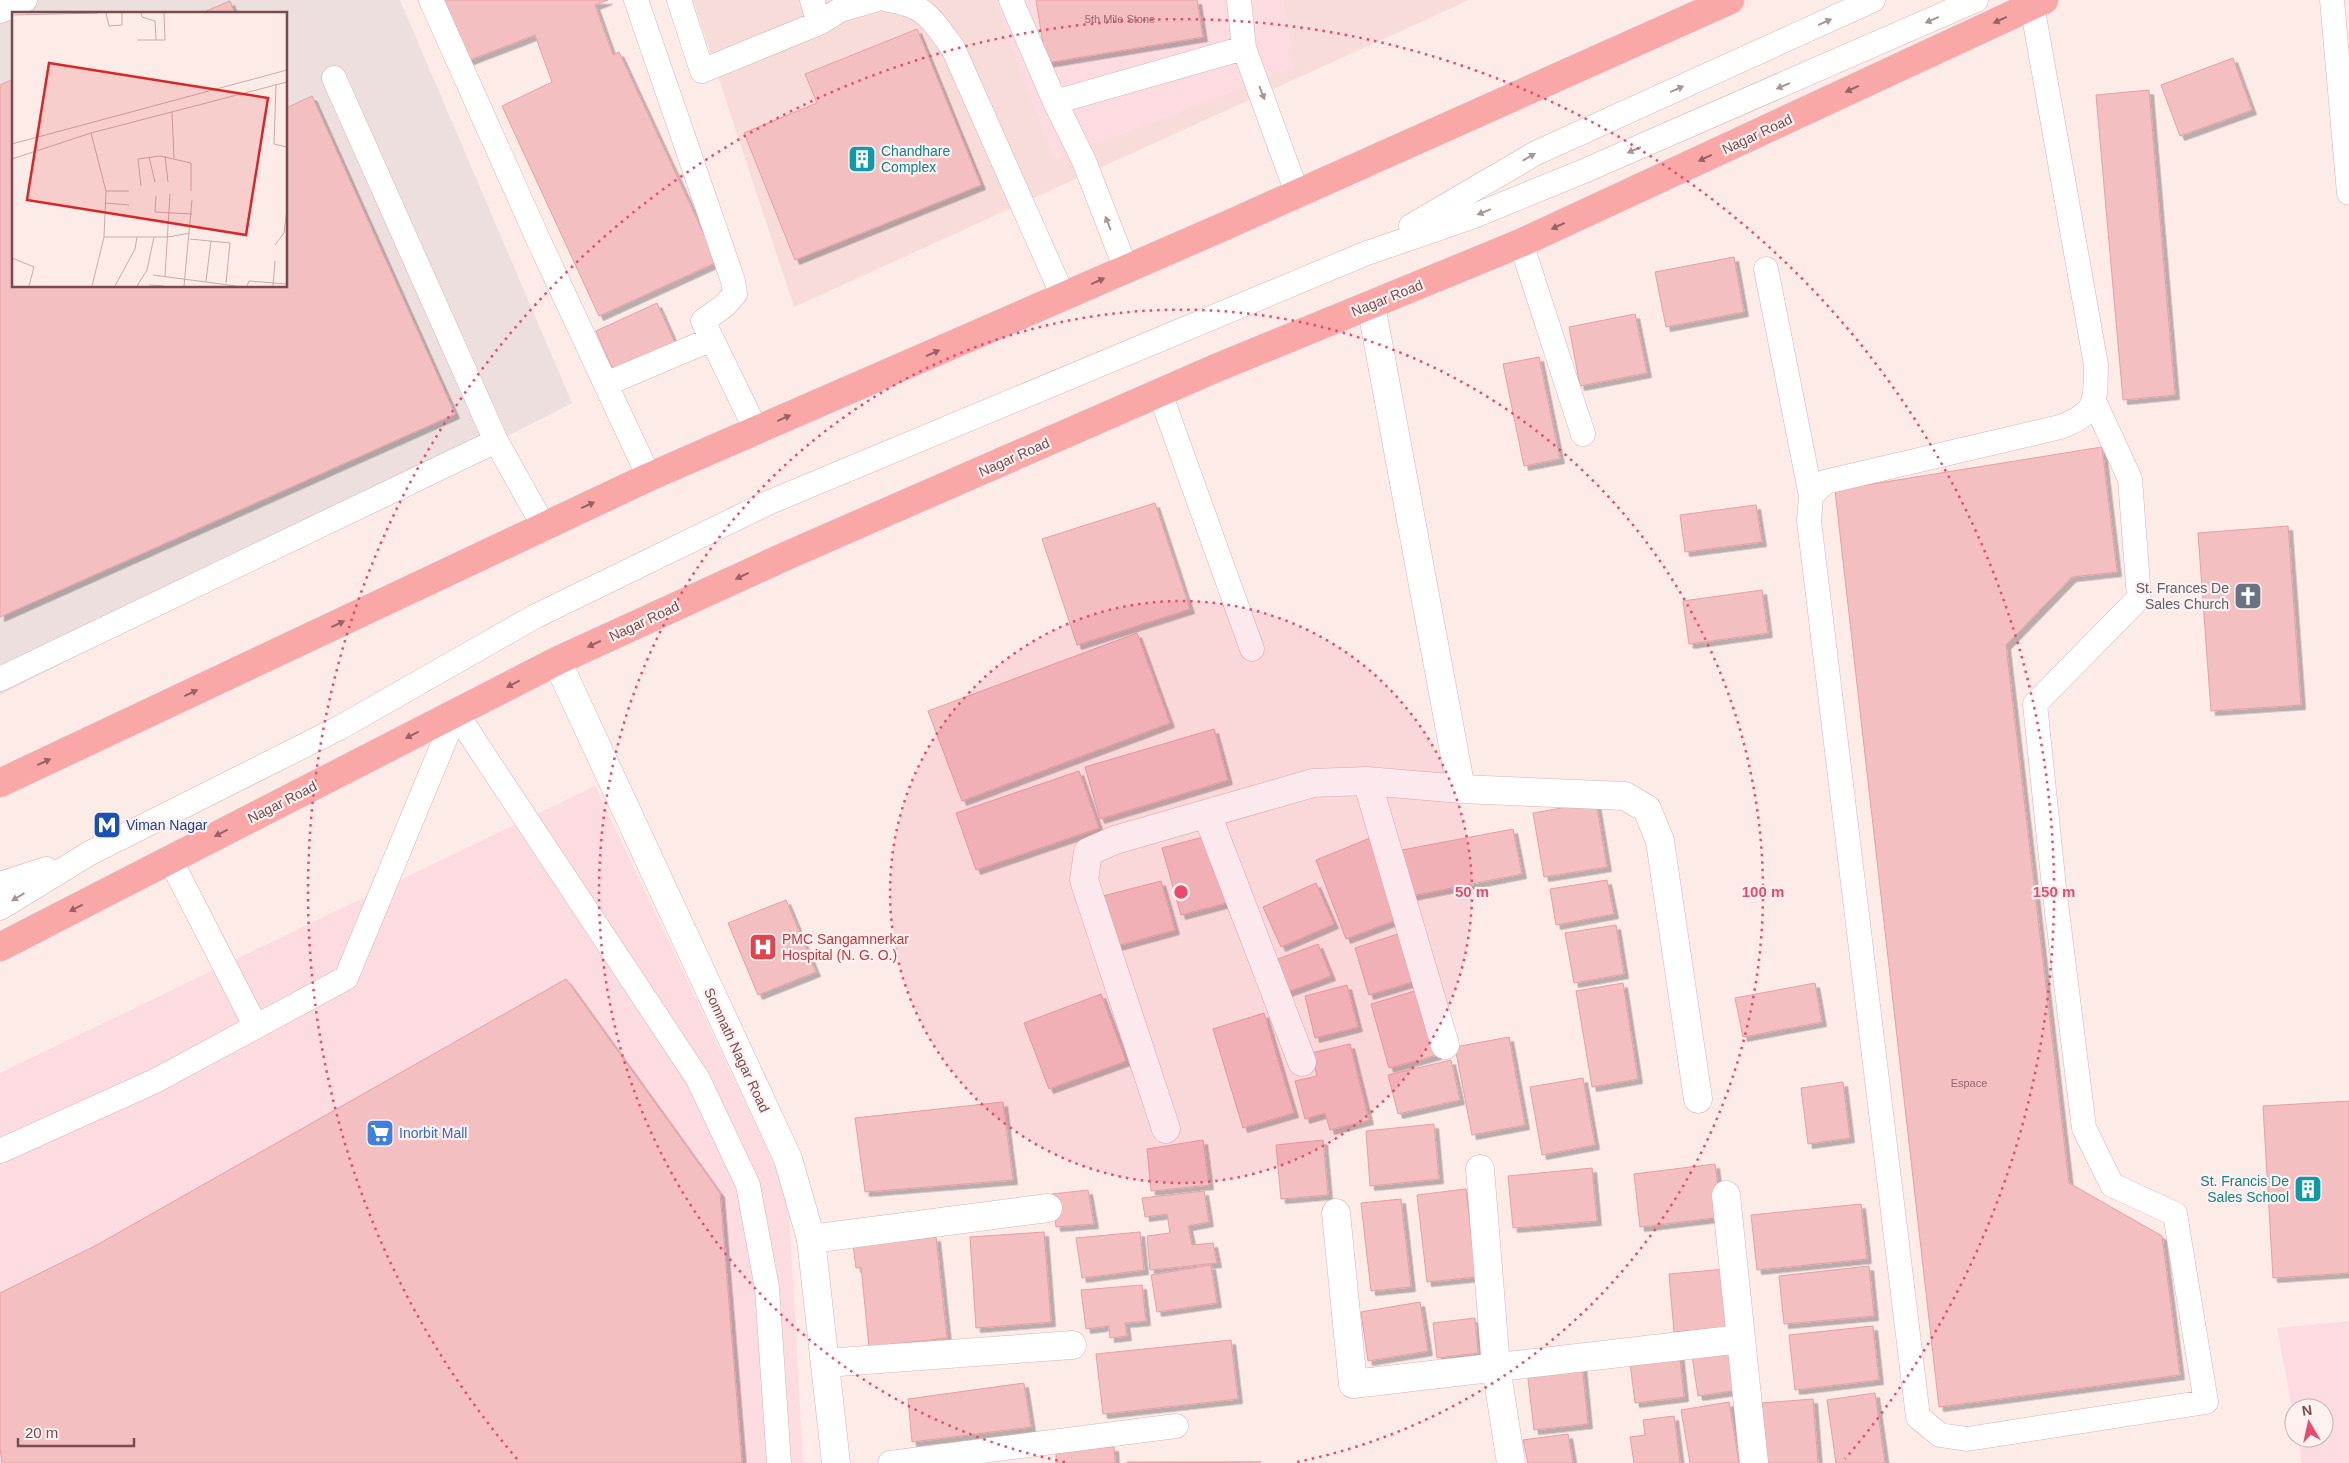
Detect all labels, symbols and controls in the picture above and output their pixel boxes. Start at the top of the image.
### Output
inset map [12,12,288,288]
house number: 5th Mile Stone [1085,13,1155,25]
one-way arrow [1925,16,1939,24]
one-way arrow [1818,17,1832,25]
one-way arrow [1993,17,2007,25]
one-way arrow [1776,82,1790,90]
one-way arrow [1670,85,1684,93]
one-way arrow [1845,85,1859,93]
one-way arrow [1258,86,1266,100]
street label: Nagar Road [1719,111,1795,157]
place label: Chandhare Complex [881,143,950,175]
building icon: Chandhare Complex [847,144,877,174]
one-way arrow [1627,146,1641,154]
one-way arrow [1523,152,1536,161]
one-way arrow [1698,154,1712,162]
one-way arrow [1476,208,1491,216]
one-way arrow [1104,215,1112,230]
one-way arrow [1551,222,1565,230]
one-way arrow [1091,276,1105,284]
street label: Nagar Road [1349,276,1425,320]
one-way arrow [926,348,940,356]
one-way arrow [777,413,791,421]
street label: Nagar Road [976,434,1052,480]
one-way arrow [581,501,595,509]
one-way arrow [735,573,749,581]
place label: St. Frances De Sales Church [2136,580,2229,612]
church icon: St. Frances De Sales Church [2233,581,2263,611]
street label: Nagar Road [606,598,682,644]
one-way arrow [331,619,345,627]
one-way arrow [587,640,601,648]
one-way arrow [506,680,521,688]
one-way arrow [184,689,198,697]
one-way arrow [405,731,419,739]
one-way arrow [37,758,51,766]
street label: Nagar Road [245,778,319,826]
metro station icon: Viman Nagar [92,810,122,840]
place label: Viman Nagar [126,817,208,833]
one-way arrow [214,829,228,837]
centre of rings [1172,883,1190,901]
text: 50 m [1455,883,1489,900]
text: 100 m [1742,883,1784,900]
text: 150 m [2033,883,2075,900]
one-way arrow [12,892,25,901]
one-way arrow [69,904,84,912]
place label: PMC Sangamnerkar Hospital (N. G. O.) [782,931,909,963]
hospital icon: PMC Sangamnerkar Hospital (N. G. O.) [748,932,778,962]
street label: Somnath Nagar Road [701,985,773,1115]
house number: Espace [1951,1077,1987,1089]
supermarket icon: Inorbit Mall [365,1118,395,1148]
place label: Inorbit Mall [399,1125,467,1141]
place label: St. Francis De Sales School [2200,1173,2289,1205]
building icon: St. Francis De Sales School [2293,1174,2323,1204]
north arrow [2284,1398,2334,1448]
text: N [2301,1401,2313,1419]
scale bar [18,1416,134,1448]
text: 20 m [25,1424,58,1441]

